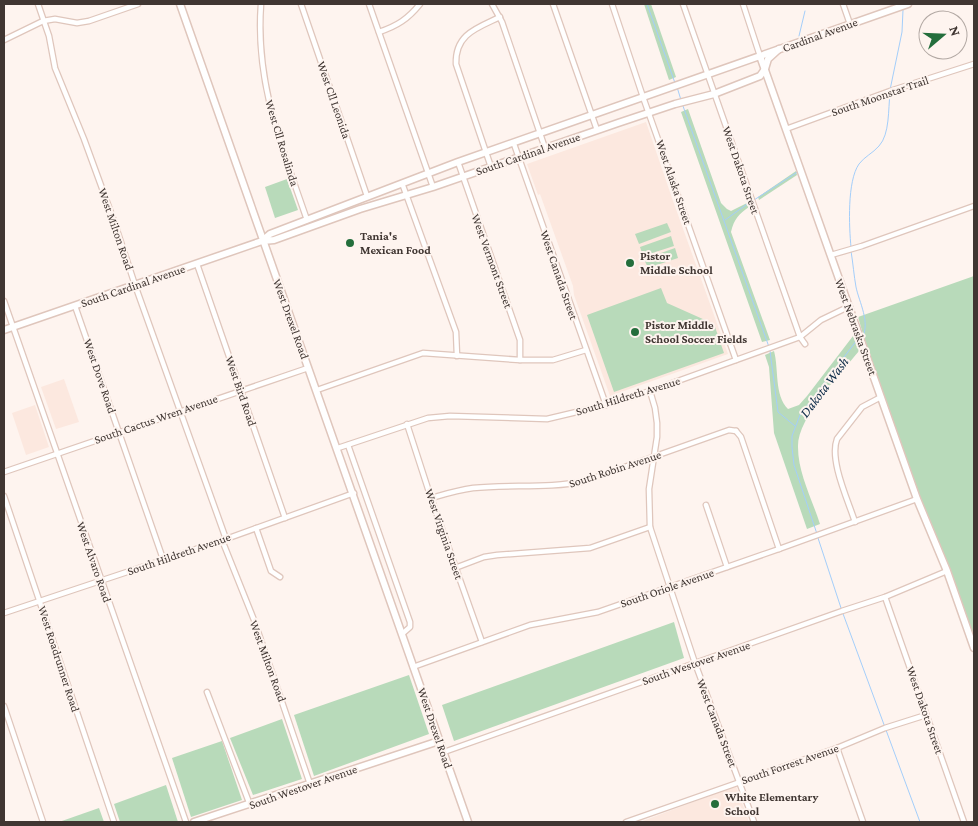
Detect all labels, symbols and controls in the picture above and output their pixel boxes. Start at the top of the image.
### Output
north arrow [918,10,968,60]
street label: Cardinal Avenue [781,15,859,55]
text: N [946,24,965,38]
street label: West Cll Leonida [314,59,354,141]
street label: South Moonstar Trail [829,73,931,119]
street label: West Cll Rosalinda [262,98,302,188]
street label: West Dakota Street [719,124,763,217]
street label: South Cardinal Avenue [474,130,582,178]
street label: West Alaska Street [653,138,695,227]
street label: West Milton Road [95,186,137,273]
street label: West Vermont Street [468,212,516,311]
place label: Tania's Mexican Food [360,229,431,257]
street label: West Canada Street [537,229,581,322]
marker: Tania's Mexican Food [344,237,356,249]
place label: Pistor Middle School [640,249,713,277]
marker: Pistor Middle School [624,257,636,269]
street label: South Cardinal Avenue [79,262,187,310]
street label: West Drexel Road [270,277,312,362]
street label: West Nebraska Street [832,277,880,378]
place label: Pistor Middle School Soccer Fields [645,318,747,346]
marker: Pistor Middle School Soccer Fields [629,326,641,338]
street label: West Dove Road [81,337,120,416]
street label: West Bird Road [222,354,260,429]
water label: Dakota Wash [796,354,852,420]
street label: South Hildreth Avenue [574,373,682,419]
street label: South Cactus Wren Avenue [92,391,220,447]
street label: South Robin Avenue [567,447,663,491]
street label: West Virginia Street [422,487,466,582]
street label: West Alvaro Road [74,520,115,605]
street label: South Hildreth Avenue [125,530,233,578]
street label: South Oriole Avenue [618,565,716,611]
street label: West Roadrunner Road [35,604,83,714]
street label: West Milton Road [247,618,289,704]
street label: South Westover Avenue [640,638,752,688]
street label: West Dakota Street [903,664,947,757]
street label: West Canada Street [694,677,741,770]
street label: West Drexel Road [415,686,456,771]
street label: South Forrest Avenue [739,741,841,787]
street label: South Westover Avenue [247,762,359,812]
place label: White Elementary School [724,790,818,818]
marker: White Elementary School [709,798,721,810]

